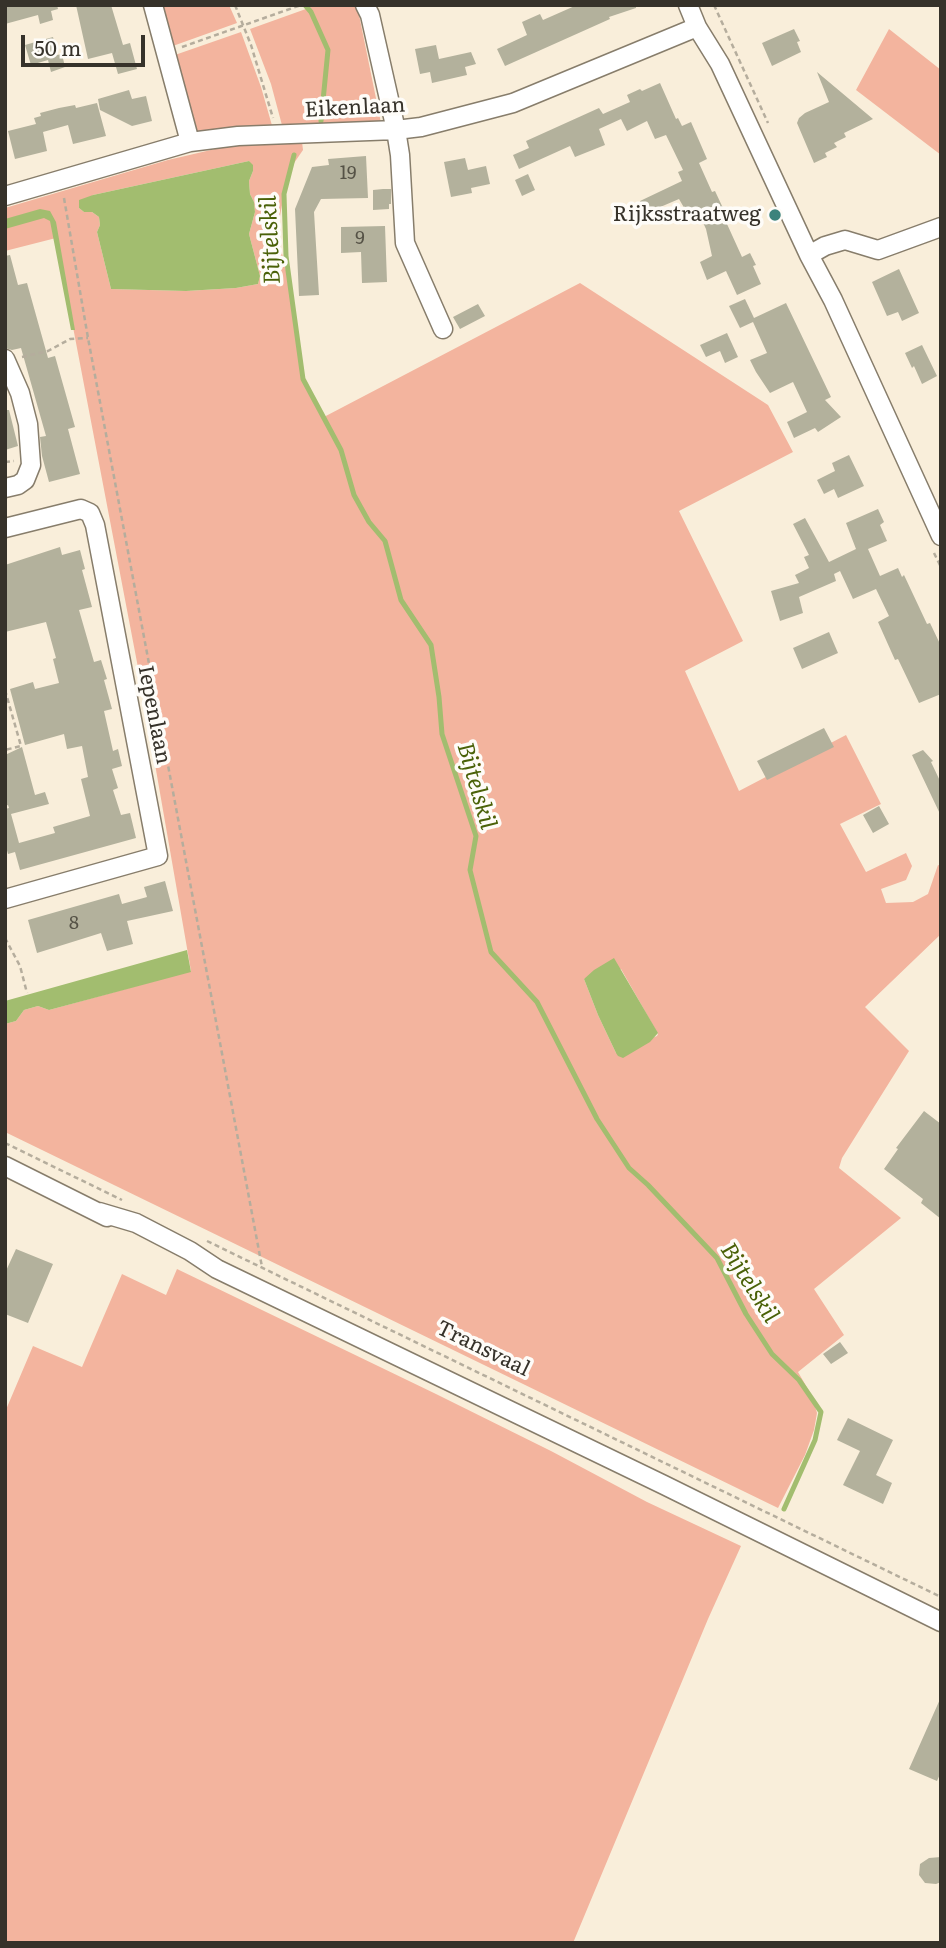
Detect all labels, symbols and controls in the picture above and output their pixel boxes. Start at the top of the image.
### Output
scale bar [24,21,149,65]
text: 50 m [34,31,81,62]
street label: Eikenlaan [304,93,406,123]
house number: 19 [340,163,356,185]
water label: Bijtelskil [255,195,287,285]
place label: Rijksstraatweg [613,202,761,228]
marker: Rijksstraatweg [767,207,783,223]
house number: 9 [355,228,365,250]
street label: Iepenlaan [132,664,176,766]
water label: Bijtelskil [450,740,502,832]
house number: 8 [69,913,79,935]
water label: Bijtelskil [714,1238,784,1328]
street label: Transvaal [432,1316,534,1382]

